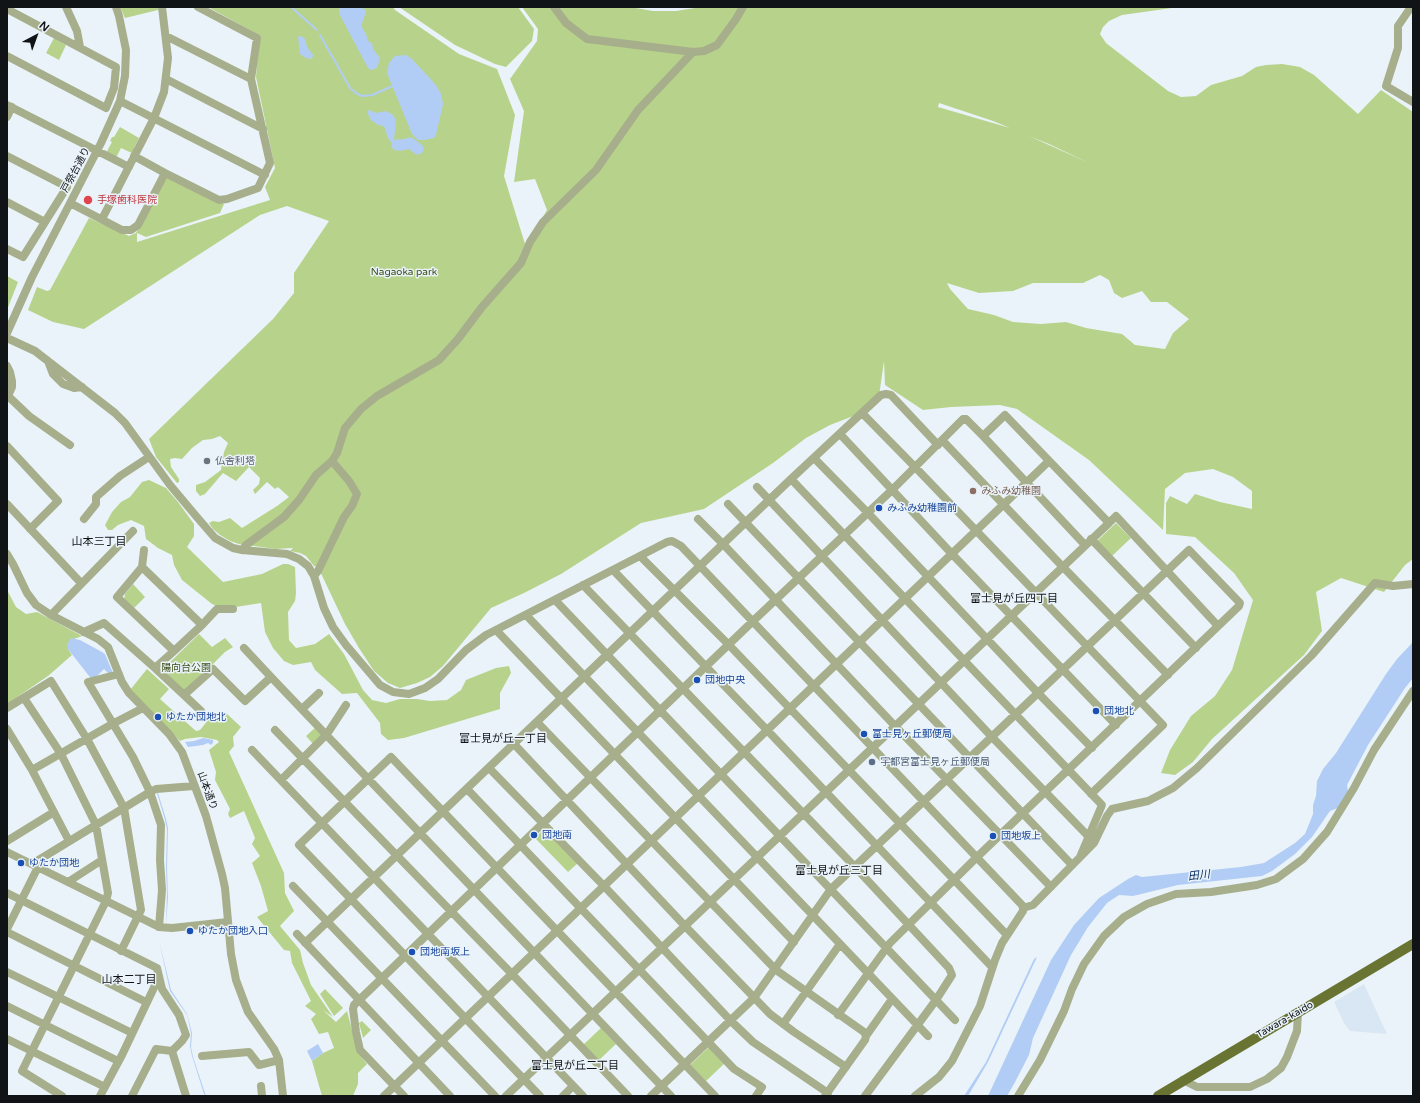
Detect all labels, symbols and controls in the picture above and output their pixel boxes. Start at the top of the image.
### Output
north arrow [16,16,56,56]
text: N [37,19,52,34]
street label: 戸祭台通り [59,145,93,195]
marker: 手塚歯科医院 [82,194,94,206]
place label: 手塚歯科医院 [97,194,157,206]
park label: Nagaoka park [371,266,437,278]
place label: 仏舎利塔 [215,455,255,467]
marker: 仏舎利塔 [202,456,212,466]
place label: みふみ幼稚園 [981,485,1041,497]
marker: みふみ幼稚園 [968,486,978,496]
place label: みふみ幼稚園前 [887,502,957,514]
marker: みふみ幼稚園前 [874,503,884,513]
district label: 山本三丁目 [72,535,126,549]
district label: 富士見が丘四丁目 [970,592,1058,606]
park label: 陽向台公園 [161,662,211,674]
place label: 団地中央 [705,674,745,686]
marker: 団地中央 [692,675,702,685]
place label: 団地北 [1104,705,1134,717]
marker: 団地北 [1091,706,1101,716]
place label: ゆたか団地北 [166,711,226,723]
marker: ゆたか団地北 [153,712,163,722]
place label: 富士見ヶ丘郵便局 [872,728,952,740]
marker: 富士見ヶ丘郵便局 [859,729,869,739]
district label: 富士見が丘一丁目 [459,732,547,746]
place label: 宇都宮富士見ヶ丘郵便局 [880,756,990,768]
marker: 宇都宮富士見ヶ丘郵便局 [867,757,877,767]
street label: 山本通り [195,770,219,812]
place label: 団地南 [542,829,572,841]
marker: 団地南 [529,830,539,840]
place label: 団地坂上 [1001,830,1041,842]
marker: 団地坂上 [988,831,998,841]
place label: ゆたか団地 [29,857,79,869]
marker: ゆたか団地 [16,858,26,868]
district label: 富士見が丘三丁目 [795,864,883,878]
water label: 田川 [1187,868,1211,884]
place label: ゆたか団地入口 [198,925,268,937]
marker: ゆたか団地入口 [185,926,195,936]
place label: 団地南坂上 [420,946,470,958]
marker: 団地南坂上 [407,947,417,957]
district label: 山本二丁目 [102,973,156,987]
street label: Tawara-kaido [1254,999,1316,1041]
district label: 富士見が丘二丁目 [531,1059,619,1073]

